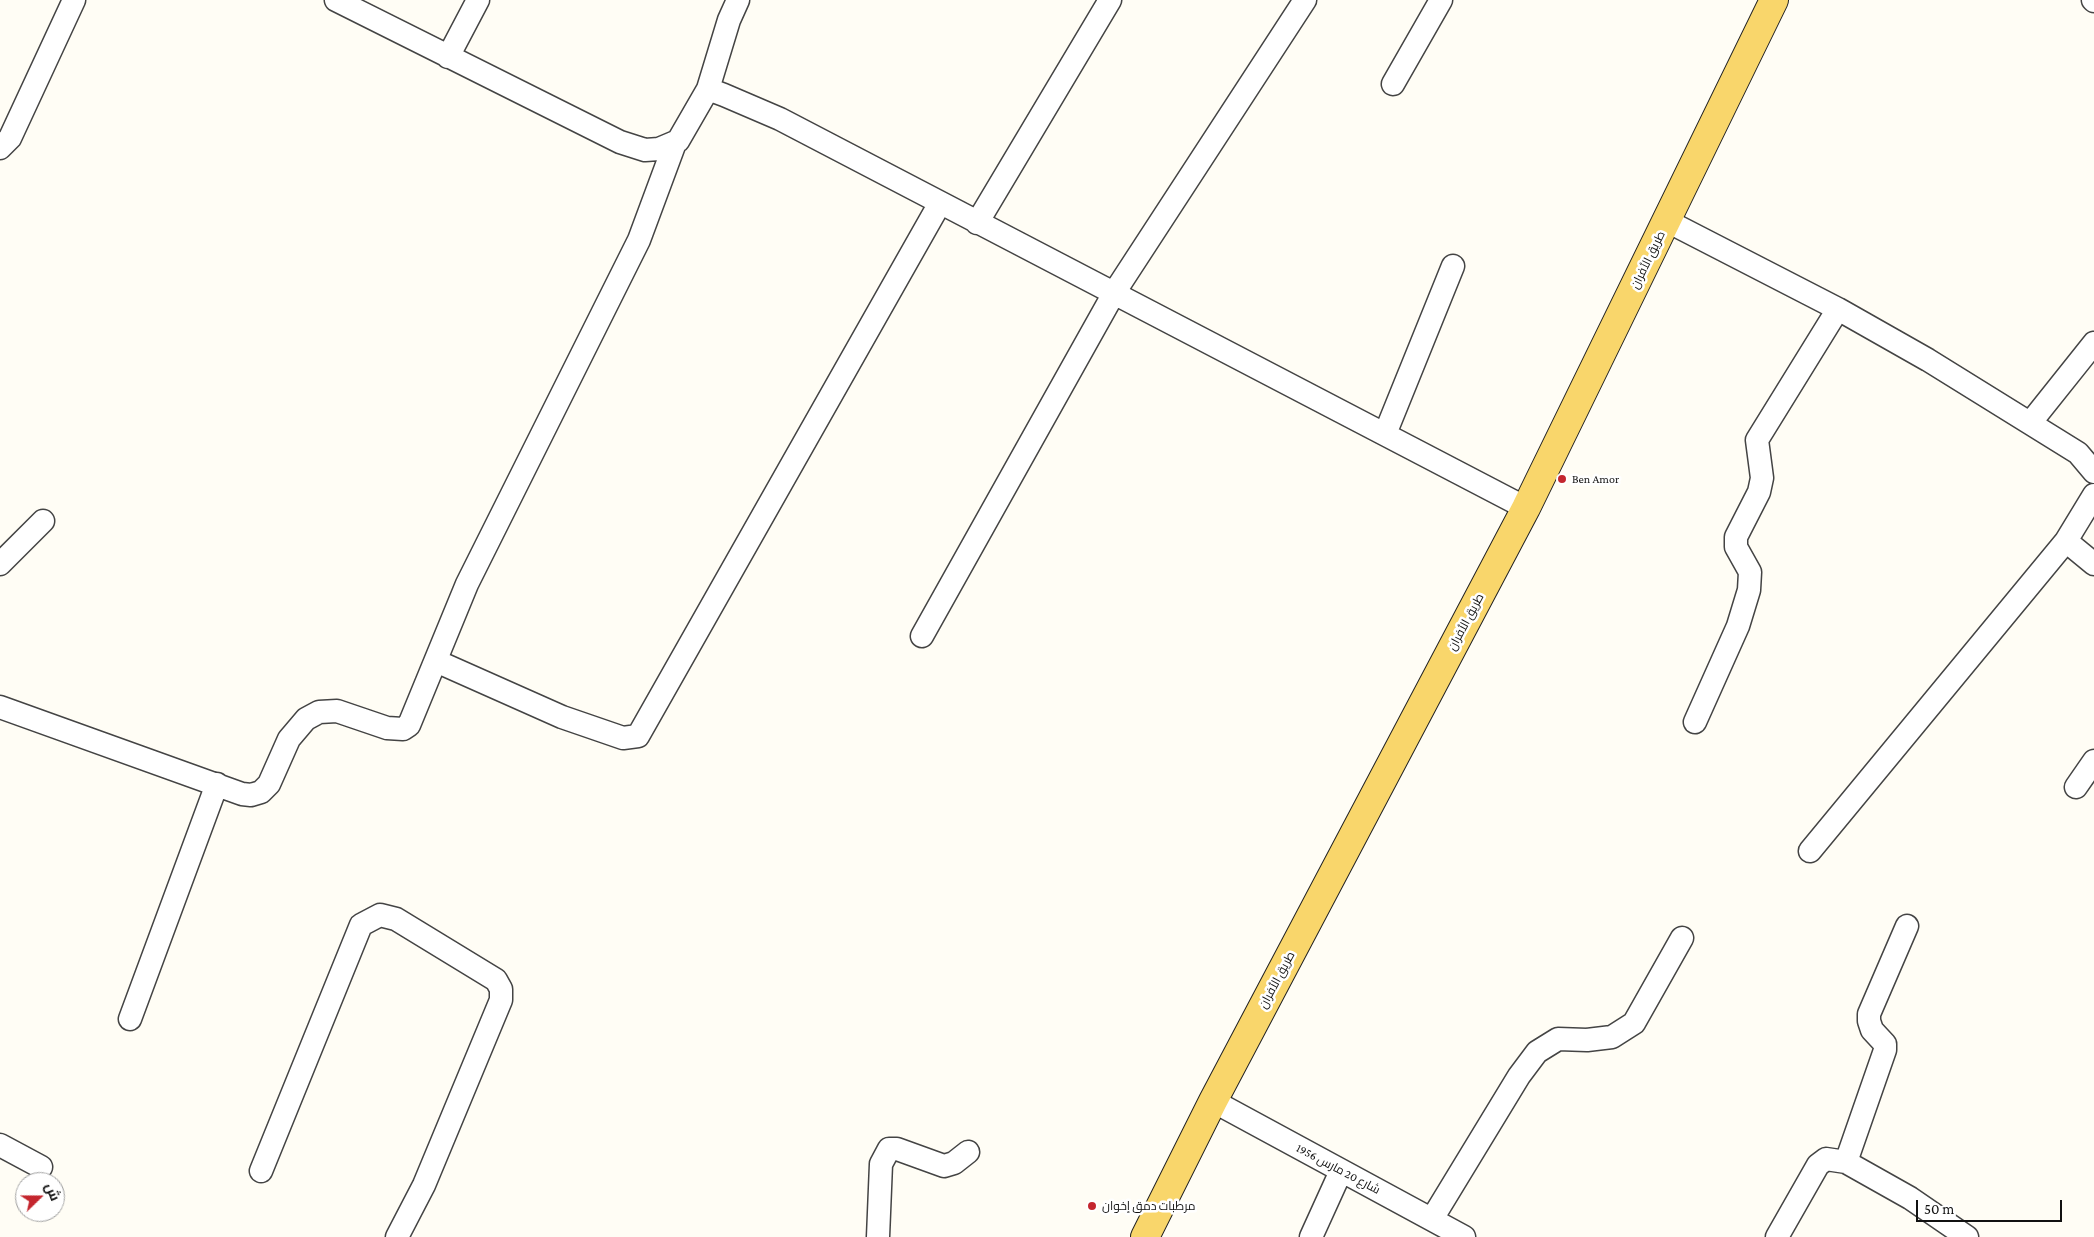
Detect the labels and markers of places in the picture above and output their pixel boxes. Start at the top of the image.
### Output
place label: Ben Amor [1572,472,1619,486]
marker: Ben Amor [1556,473,1568,485]
place label: مرطبات دمق إخوان [1102,1199,1196,1213]
marker: مرطبات دمق إخوان [1086,1200,1098,1212]

